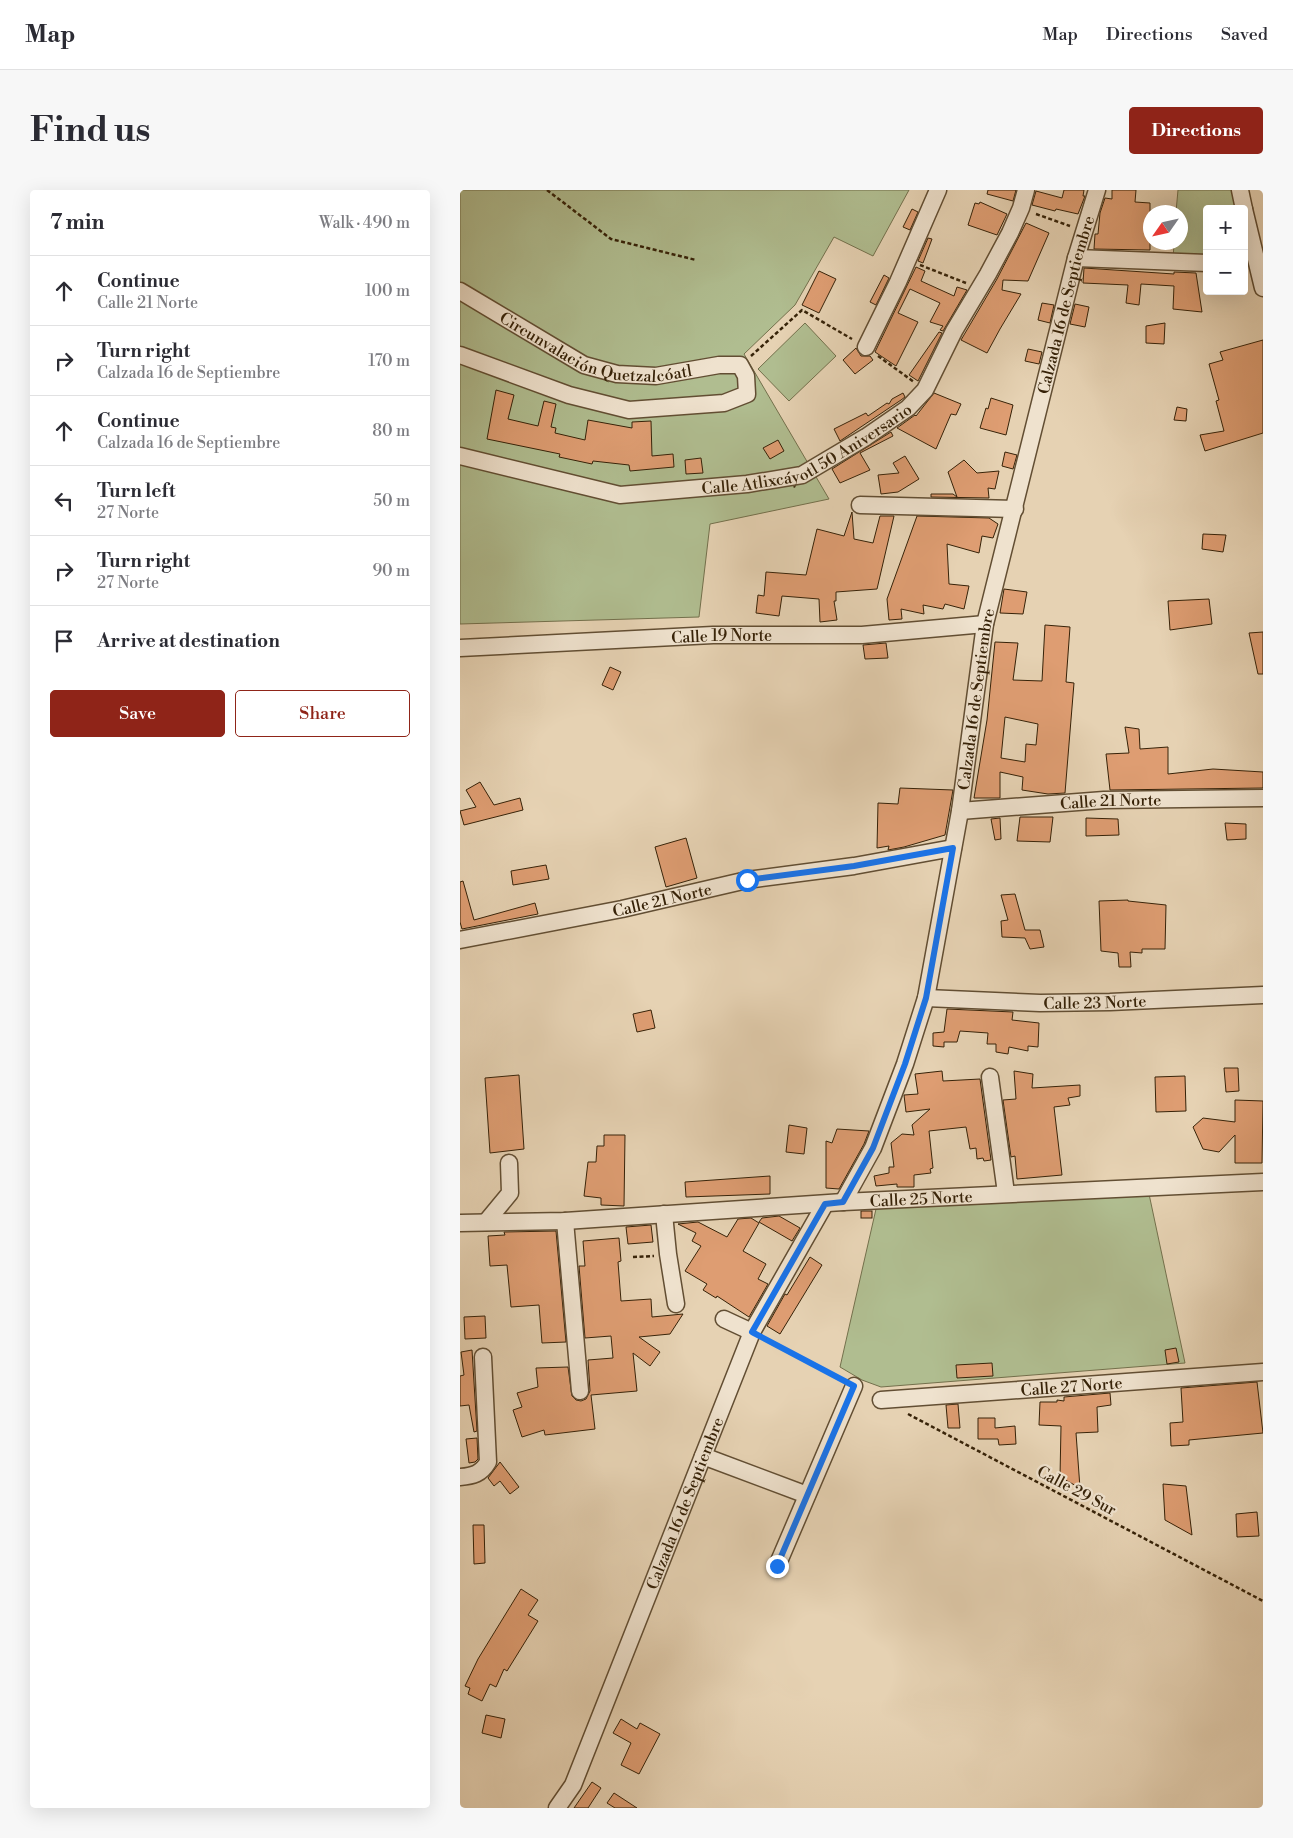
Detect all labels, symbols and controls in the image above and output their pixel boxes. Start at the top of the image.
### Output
text: Map [25,20,75,50]
text: Map [1042,23,1078,46]
text: Directions [1106,23,1193,46]
text: Saved [1221,23,1268,46]
button: Directions [1129,107,1263,154]
text: Find us [30,109,150,152]
north arrow [1143,205,1188,250]
map controls [1203,205,1248,295]
button: + [1203,205,1248,250]
text: 7 min [50,210,104,236]
text: Walk · 490 m [319,213,410,233]
street label: Calzada 16 de Septiembre [1034,213,1099,396]
button: − [1203,250,1248,295]
text: Continue [97,269,180,293]
icon: ahead [50,277,78,305]
text: 100 m [365,281,410,301]
text: Calle 21 Norte [97,293,198,313]
street label: Circunvalación Quetzalcóatl [496,308,694,387]
text: Turn right [97,339,190,363]
icon: right [50,347,78,375]
text: 170 m [368,351,410,371]
text: Calzada 16 de Septiembre [97,363,280,383]
street label: Calle Atlixcáyotl 50 Aniversario [701,399,916,499]
text: Continue [97,409,180,433]
icon: ahead [50,417,78,445]
text: 80 m [372,421,410,441]
text: Calzada 16 de Septiembre [97,433,280,453]
text: Turn left [97,479,176,503]
icon: left [50,487,78,515]
text: 50 m [373,491,410,511]
text: 27 Norte [97,503,159,523]
text: Turn right [97,549,190,573]
icon: right [50,557,78,585]
text: 90 m [372,561,410,581]
text: 27 Norte [97,573,159,593]
street label: Calzada 16 de Septiembre [954,606,1000,791]
street label: Calle 19 Norte [671,626,772,648]
icon: arrive [50,627,78,655]
text: Arrive at destination [97,629,280,653]
button: Save [50,690,225,737]
button: Share [235,690,410,737]
street label: Calle 21 Norte [1059,790,1161,814]
route start [736,869,759,892]
street label: Calle 21 Norte [611,880,714,922]
street label: Calle 23 Norte [1043,991,1147,1014]
street label: Calle 25 Norte [869,1187,973,1212]
street label: Calle 27 Norte [1020,1373,1123,1401]
street label: Calzada 16 de Septiembre [642,1415,728,1593]
street label: Calle 29 Sur [1033,1462,1120,1520]
route end [766,1555,789,1578]

